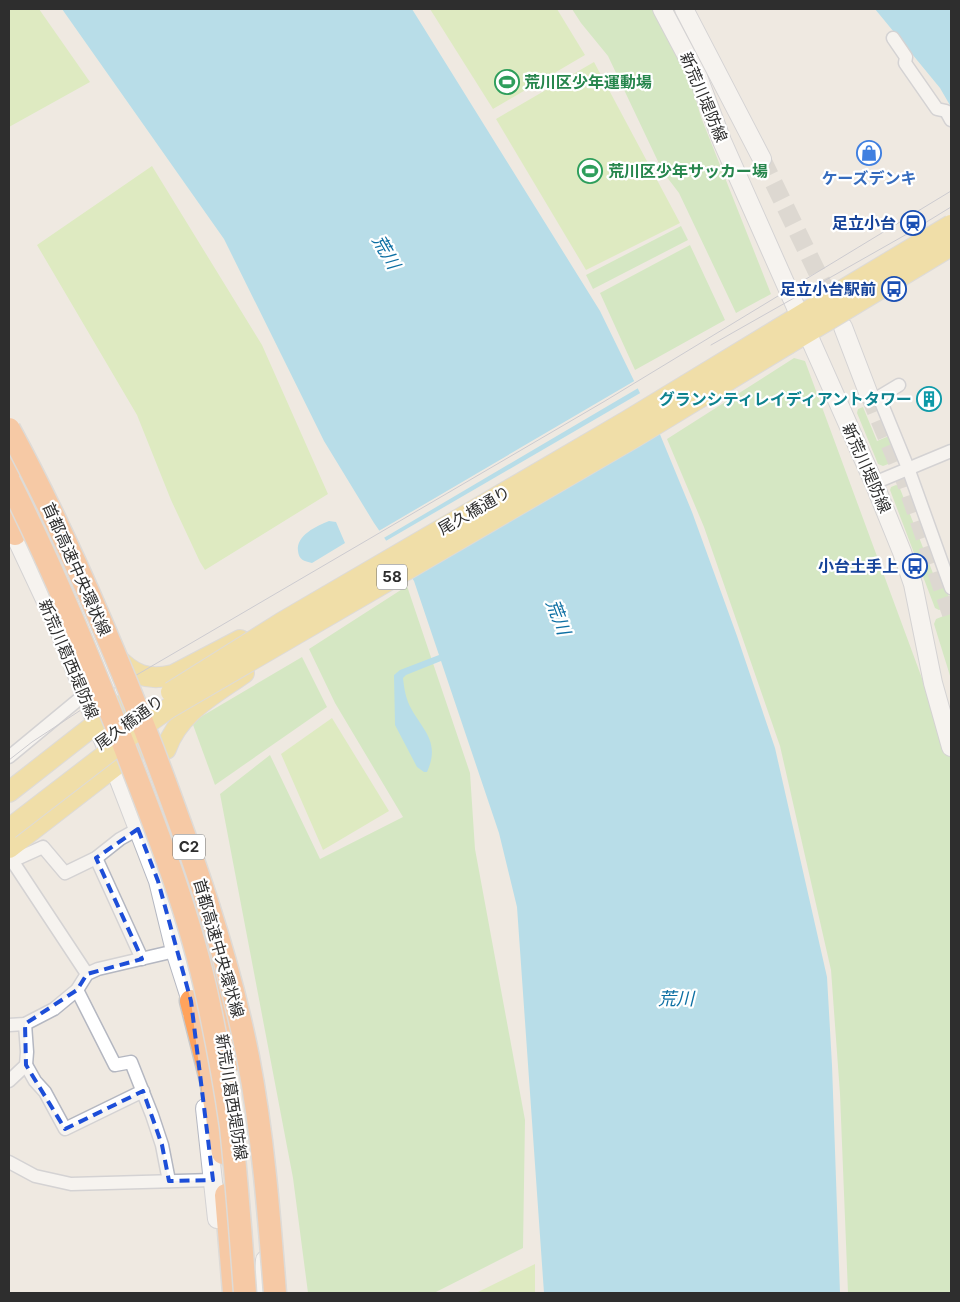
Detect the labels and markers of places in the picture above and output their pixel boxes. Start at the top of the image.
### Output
sports icon: 荒川区少年運動場 [494,69,520,95]
place label: 荒川区少年運動場 [524,72,652,92]
shop icon: ケーズデンキ [856,140,882,166]
sports icon: 荒川区少年サッカー場 [577,158,603,184]
place label: 荒川区少年サッカー場 [608,161,768,181]
place label: ケーズデンキ [821,168,917,188]
station icon: 足立小台 [900,210,926,236]
place label: 足立小台 [832,213,896,233]
bus stop icon: 足立小台駅前 [881,276,907,302]
place label: 足立小台駅前 [780,279,876,299]
building icon: グランシティレイディアントタワー [916,386,942,412]
place label: グランシティレイディアントタワー [659,389,912,409]
bus stop icon: 小台土手上 [902,553,928,579]
place label: 小台土手上 [818,556,898,576]

